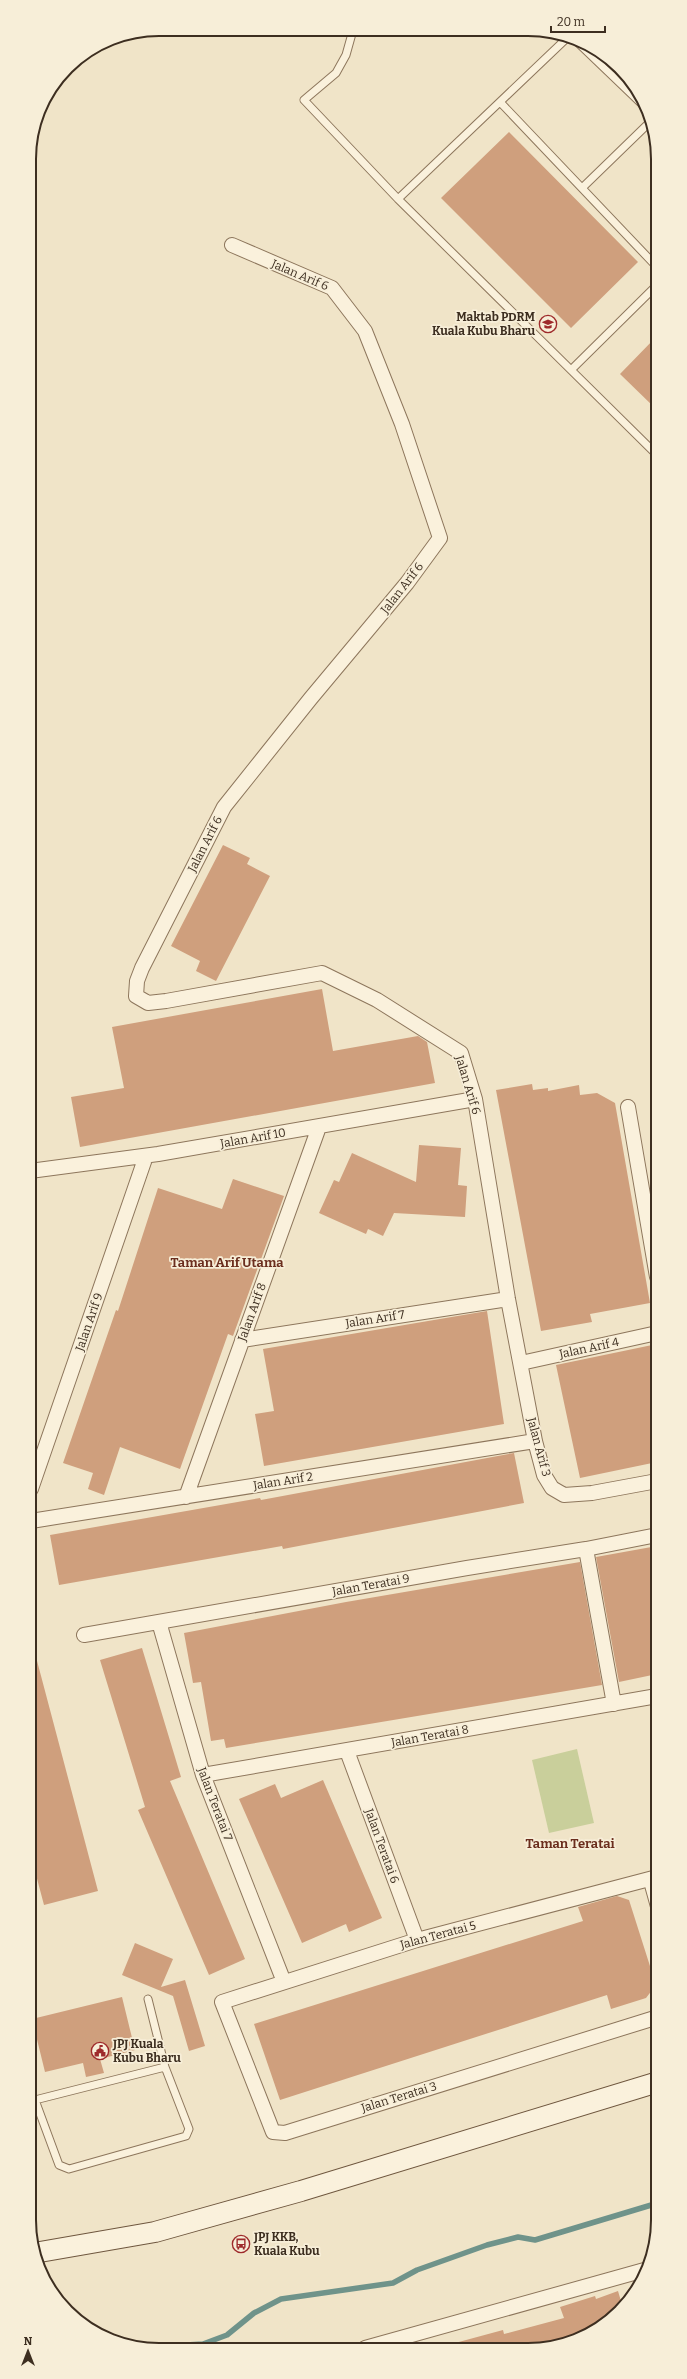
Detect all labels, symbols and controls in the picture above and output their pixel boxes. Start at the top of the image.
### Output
scale bar [551,8,605,34]
text: 20 m [557,15,586,29]
street label: Jalan Arif 6 [268,256,331,293]
place label: Maktab PDRM Kuala Kubu Bharu [432,310,536,338]
school or university icon: Maktab PDRM Kuala Kubu Bharu [538,314,558,334]
street label: Jalan Arif 6 [377,560,426,617]
street label: Jalan Arif 6 [185,814,225,875]
street label: Jalan Arif 6 [452,1053,484,1116]
street label: Jalan Arif 10 [218,1125,287,1151]
district label: Taman Arif Utama [170,1255,284,1270]
street label: Jalan Arif 8 [235,1281,269,1344]
street label: Jalan Arif 9 [72,1291,106,1354]
street label: Jalan Arif 7 [343,1307,406,1331]
street label: Jalan Arif 4 [557,1335,620,1361]
street label: Jalan Arif 3 [524,1415,554,1478]
street label: Jalan Arif 2 [251,1469,314,1493]
street label: Jalan Teratai 9 [330,1571,411,1599]
street label: Jalan Teratai 8 [389,1722,470,1750]
street label: Jalan Teratai 7 [194,1764,235,1843]
street label: Jalan Teratai 6 [362,1806,402,1885]
district label: Taman Teratai [525,1836,615,1851]
street label: Jalan Teratai 5 [398,1918,477,1952]
place label: JPJ Kuala Kubu Bharu [112,2037,181,2065]
public building icon: JPJ Kuala Kubu Bharu [90,2041,110,2061]
street label: Jalan Teratai 3 [359,2079,439,2115]
place label: JPJ KKB, Kuala Kubu [253,2230,320,2258]
bus stop icon: JPJ KKB, Kuala Kubu [231,2234,251,2254]
north arrow [8,2331,48,2371]
text: N [24,2335,33,2348]

